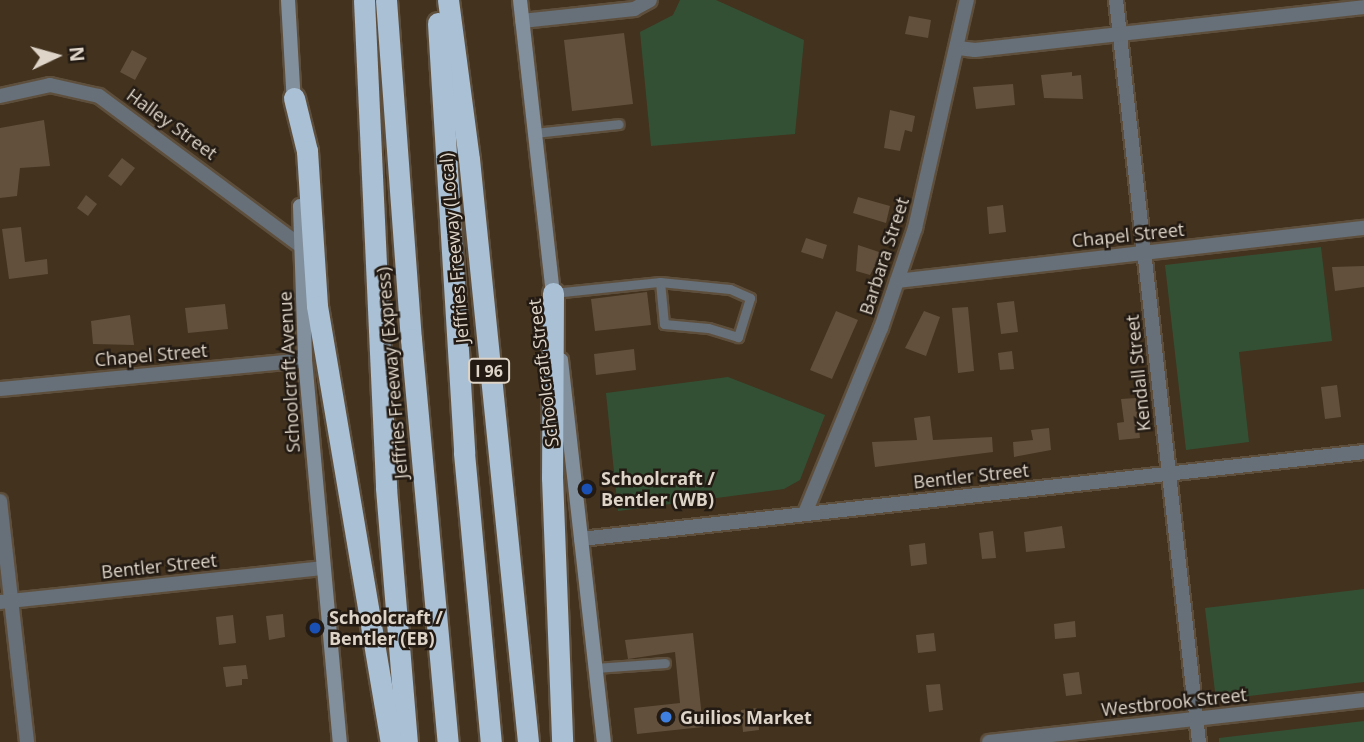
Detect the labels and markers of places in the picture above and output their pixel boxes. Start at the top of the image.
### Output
place label: Schoolcraft / Bentler (WB) [601,468,715,510]
marker: Schoolcraft / Bentler (WB) [579,481,595,497]
place label: Schoolcraft / Bentler (EB) [329,607,443,650]
marker: Schoolcraft / Bentler (EB) [307,620,323,636]
place label: Guilios Market [680,706,812,728]
marker: Guilios Market [658,709,674,725]

